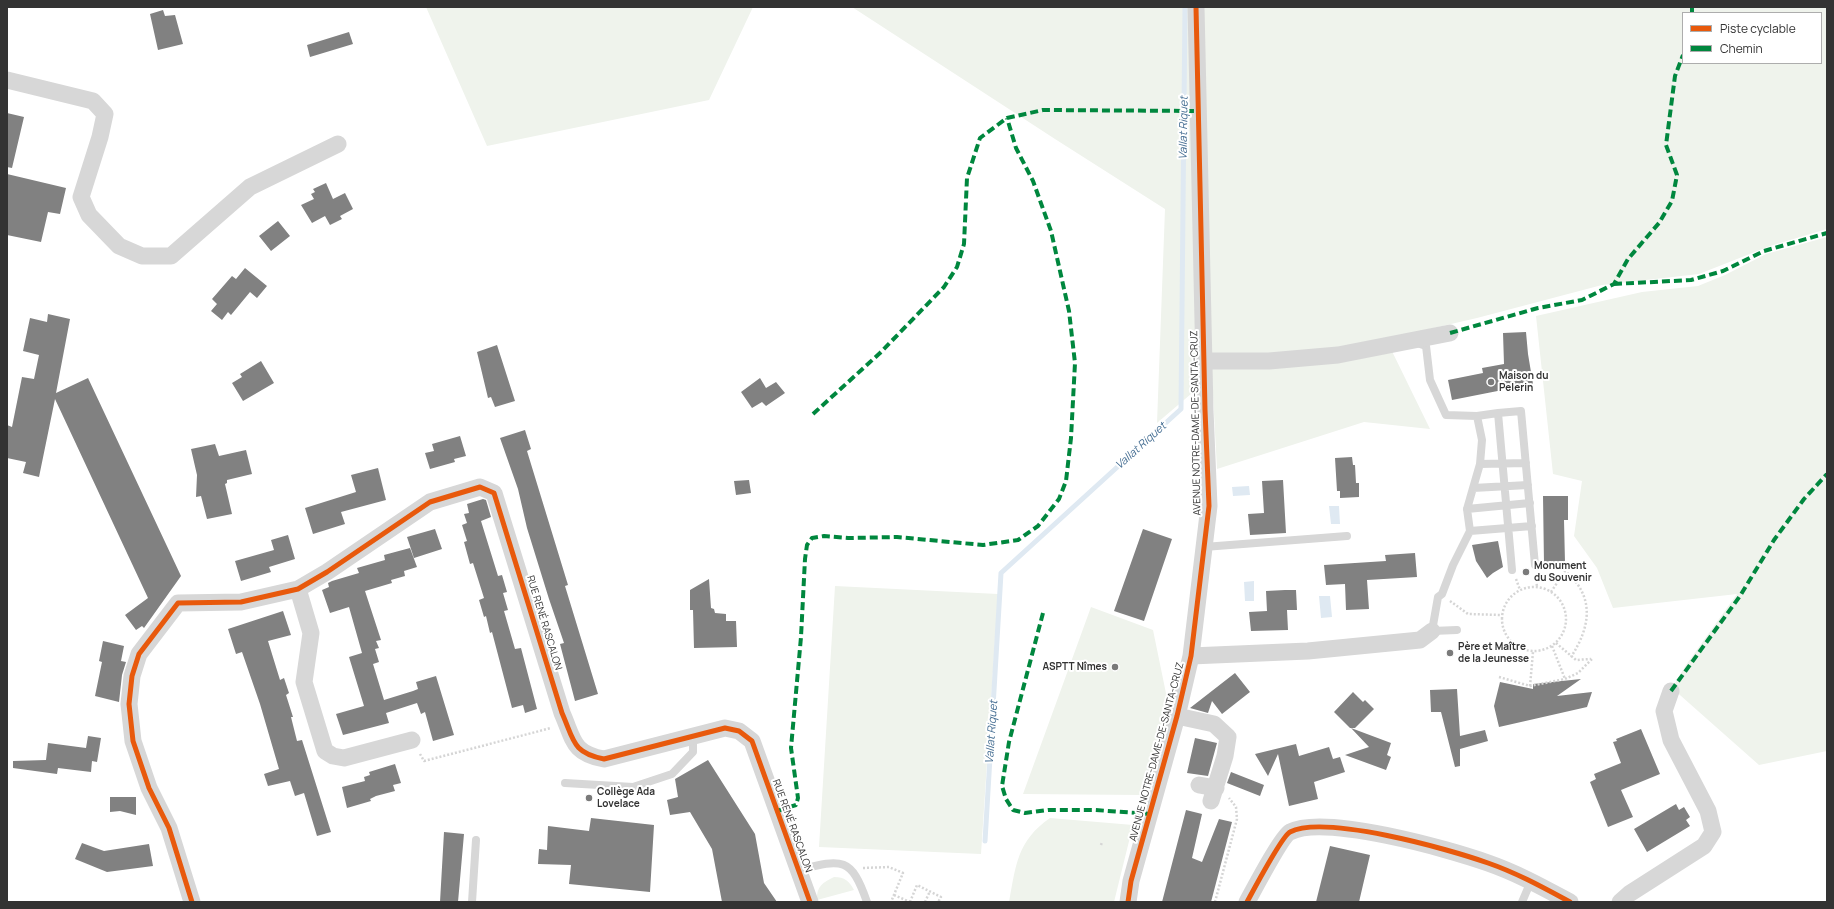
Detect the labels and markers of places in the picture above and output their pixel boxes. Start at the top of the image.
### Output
place label: Maison du Pelerin [1499,370,1548,394]
marker: Maison du Pelerin [1486,377,1496,387]
place label: Monument du Souvenir [1534,560,1592,584]
marker: Monument du Souvenir [1521,567,1531,577]
place label: Père et Maître de la Jeunesse [1458,641,1529,664]
marker: Père et Maître de la Jeunesse [1445,648,1455,658]
place label: ASPTT Nîmes [1042,661,1107,673]
marker: ASPTT Nîmes [1110,662,1120,672]
place label: Collège Ada Lovelace [597,786,655,810]
marker: Collège Ada Lovelace [584,793,594,803]

